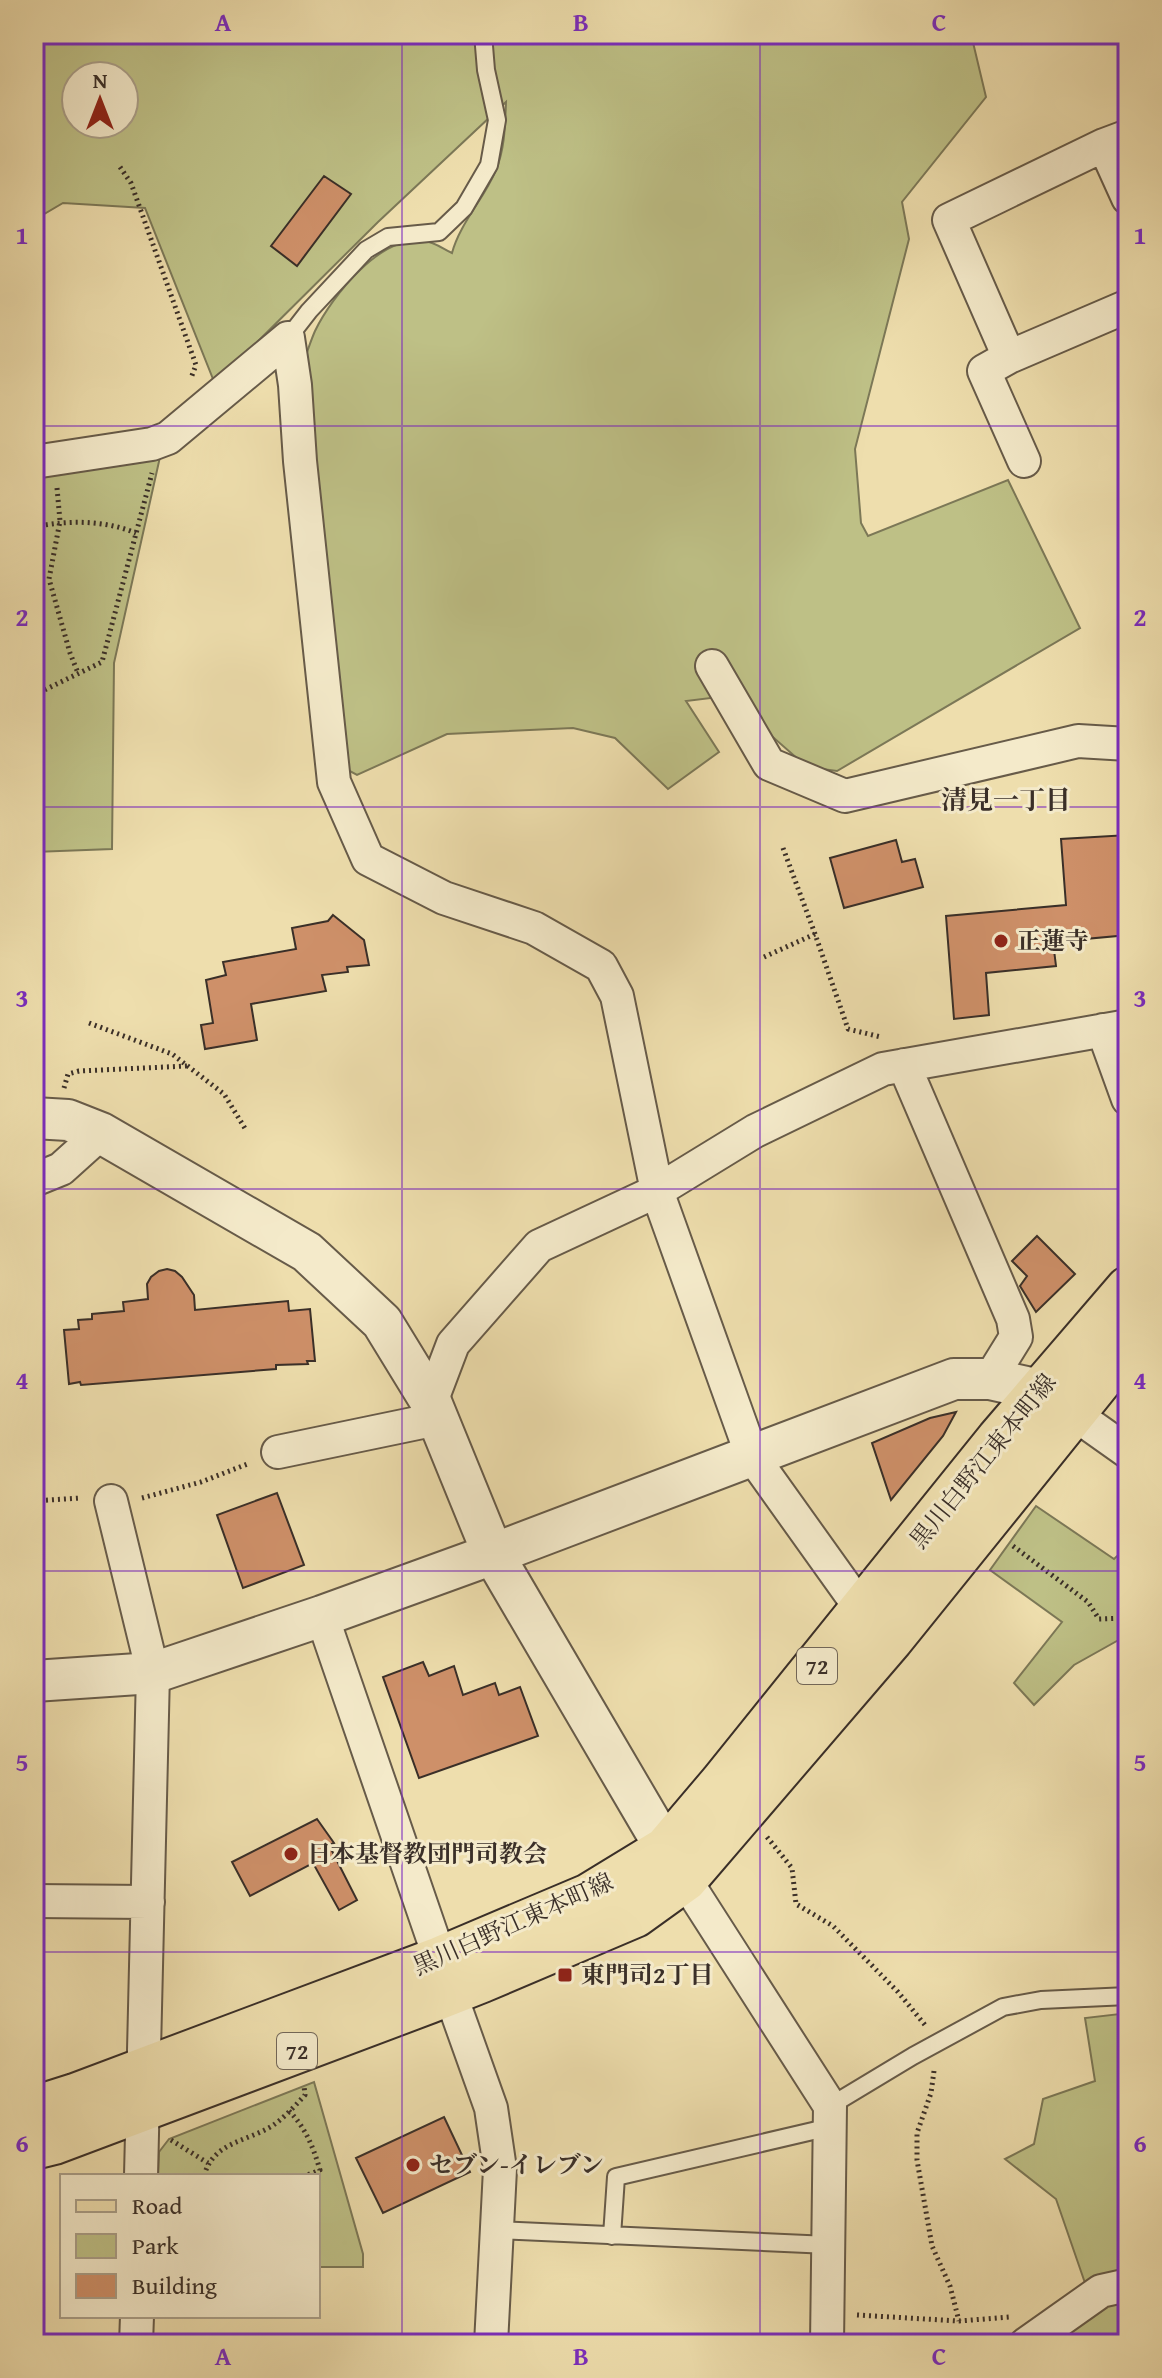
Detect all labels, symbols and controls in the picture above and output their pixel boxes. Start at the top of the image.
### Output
text: A [215,2,232,41]
text: B [573,2,589,41]
text: C [932,2,946,41]
north arrow [60,60,140,140]
text: N [93,64,108,96]
text: 1 [15,215,29,254]
text: 1 [1133,215,1147,254]
text: 2 [15,597,29,636]
text: 2 [1133,597,1147,636]
district label: 清見一丁目 [941,780,1071,819]
place label: 正蓮寺 [1017,923,1089,958]
marker: 正蓮寺 [992,932,1010,950]
text: 3 [15,978,29,1017]
text: 3 [1133,978,1147,1017]
text: 4 [15,1360,29,1399]
text: 4 [1133,1360,1147,1399]
street label: 黒川白野江東本町線 [901,1366,1064,1556]
road number: 72 [797,1648,837,1684]
text: 5 [15,1742,29,1781]
text: 5 [1133,1742,1147,1781]
place label: 日本基督教団門司教会 [307,1836,547,1871]
marker: 日本基督教団門司教会 [282,1845,300,1863]
street label: 黒川白野江東本町線 [407,1864,619,1983]
place label: 東門司2丁目 [581,1957,713,1992]
marker: 東門司2丁目 [556,1966,574,1984]
road number: 72 [277,2033,317,2069]
text: 6 [15,2123,29,2162]
text: 6 [1133,2123,1147,2162]
place label: セブン-イレブン [429,2147,604,2182]
marker: セブン-イレブン [404,2156,422,2174]
legend [60,2174,320,2318]
text: Road [132,2188,182,2223]
text: Park [132,2228,179,2263]
text: Building [132,2268,217,2303]
text: A [215,2336,232,2375]
text: B [573,2336,589,2375]
text: C [932,2336,946,2375]

